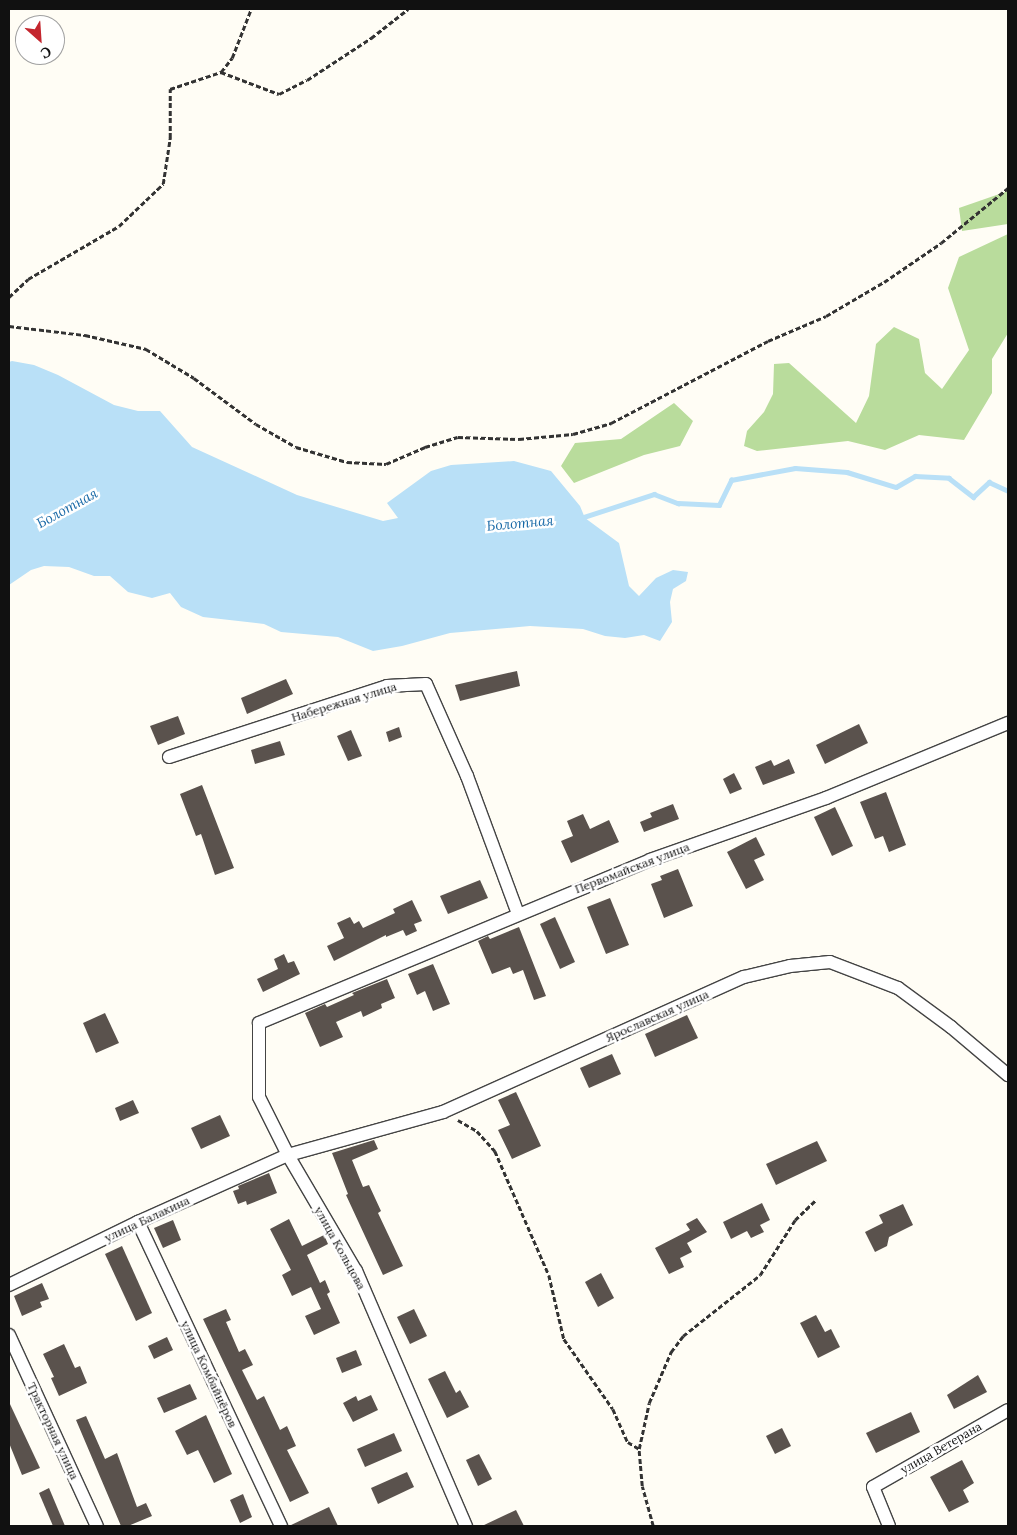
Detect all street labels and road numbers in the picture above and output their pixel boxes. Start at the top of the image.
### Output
street label: Набережная улица [290,679,398,725]
street label: Первомайская улица [573,839,691,897]
street label: Ярославская улица [603,987,711,1045]
street label: улица Балакина [102,1193,192,1245]
street label: улица Кольцова [311,1204,369,1292]
street label: улица Комбайнёров [178,1318,240,1430]
street label: Тракторная улица [24,1380,82,1482]
street label: улица Ветерана [898,1419,984,1477]

